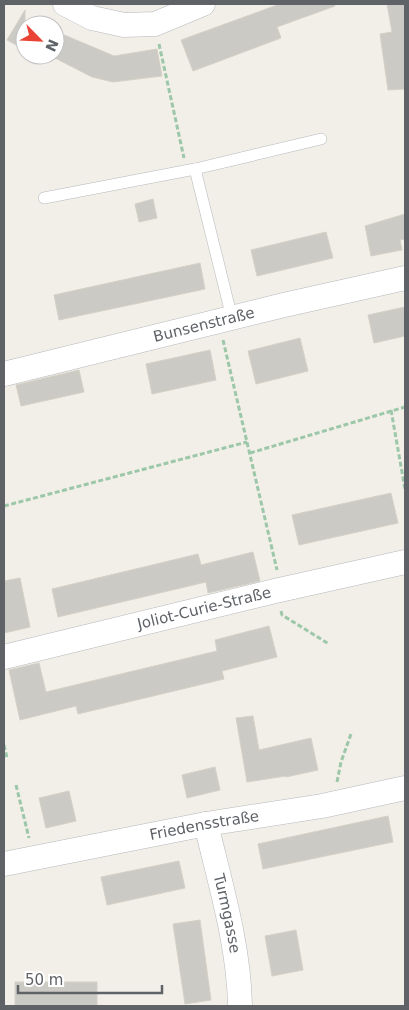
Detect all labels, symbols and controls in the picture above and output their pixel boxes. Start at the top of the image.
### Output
north arrow [15,15,65,65]
text: N [42,37,62,54]
street label: Bunsenstraße [152,304,257,346]
street label: Joliot-Curie-Straße [135,583,273,633]
street label: Friedensstraße [148,807,260,844]
street label: Turmgasse [209,871,244,954]
scale bar [18,962,161,994]
text: 50 m [25,971,63,989]

